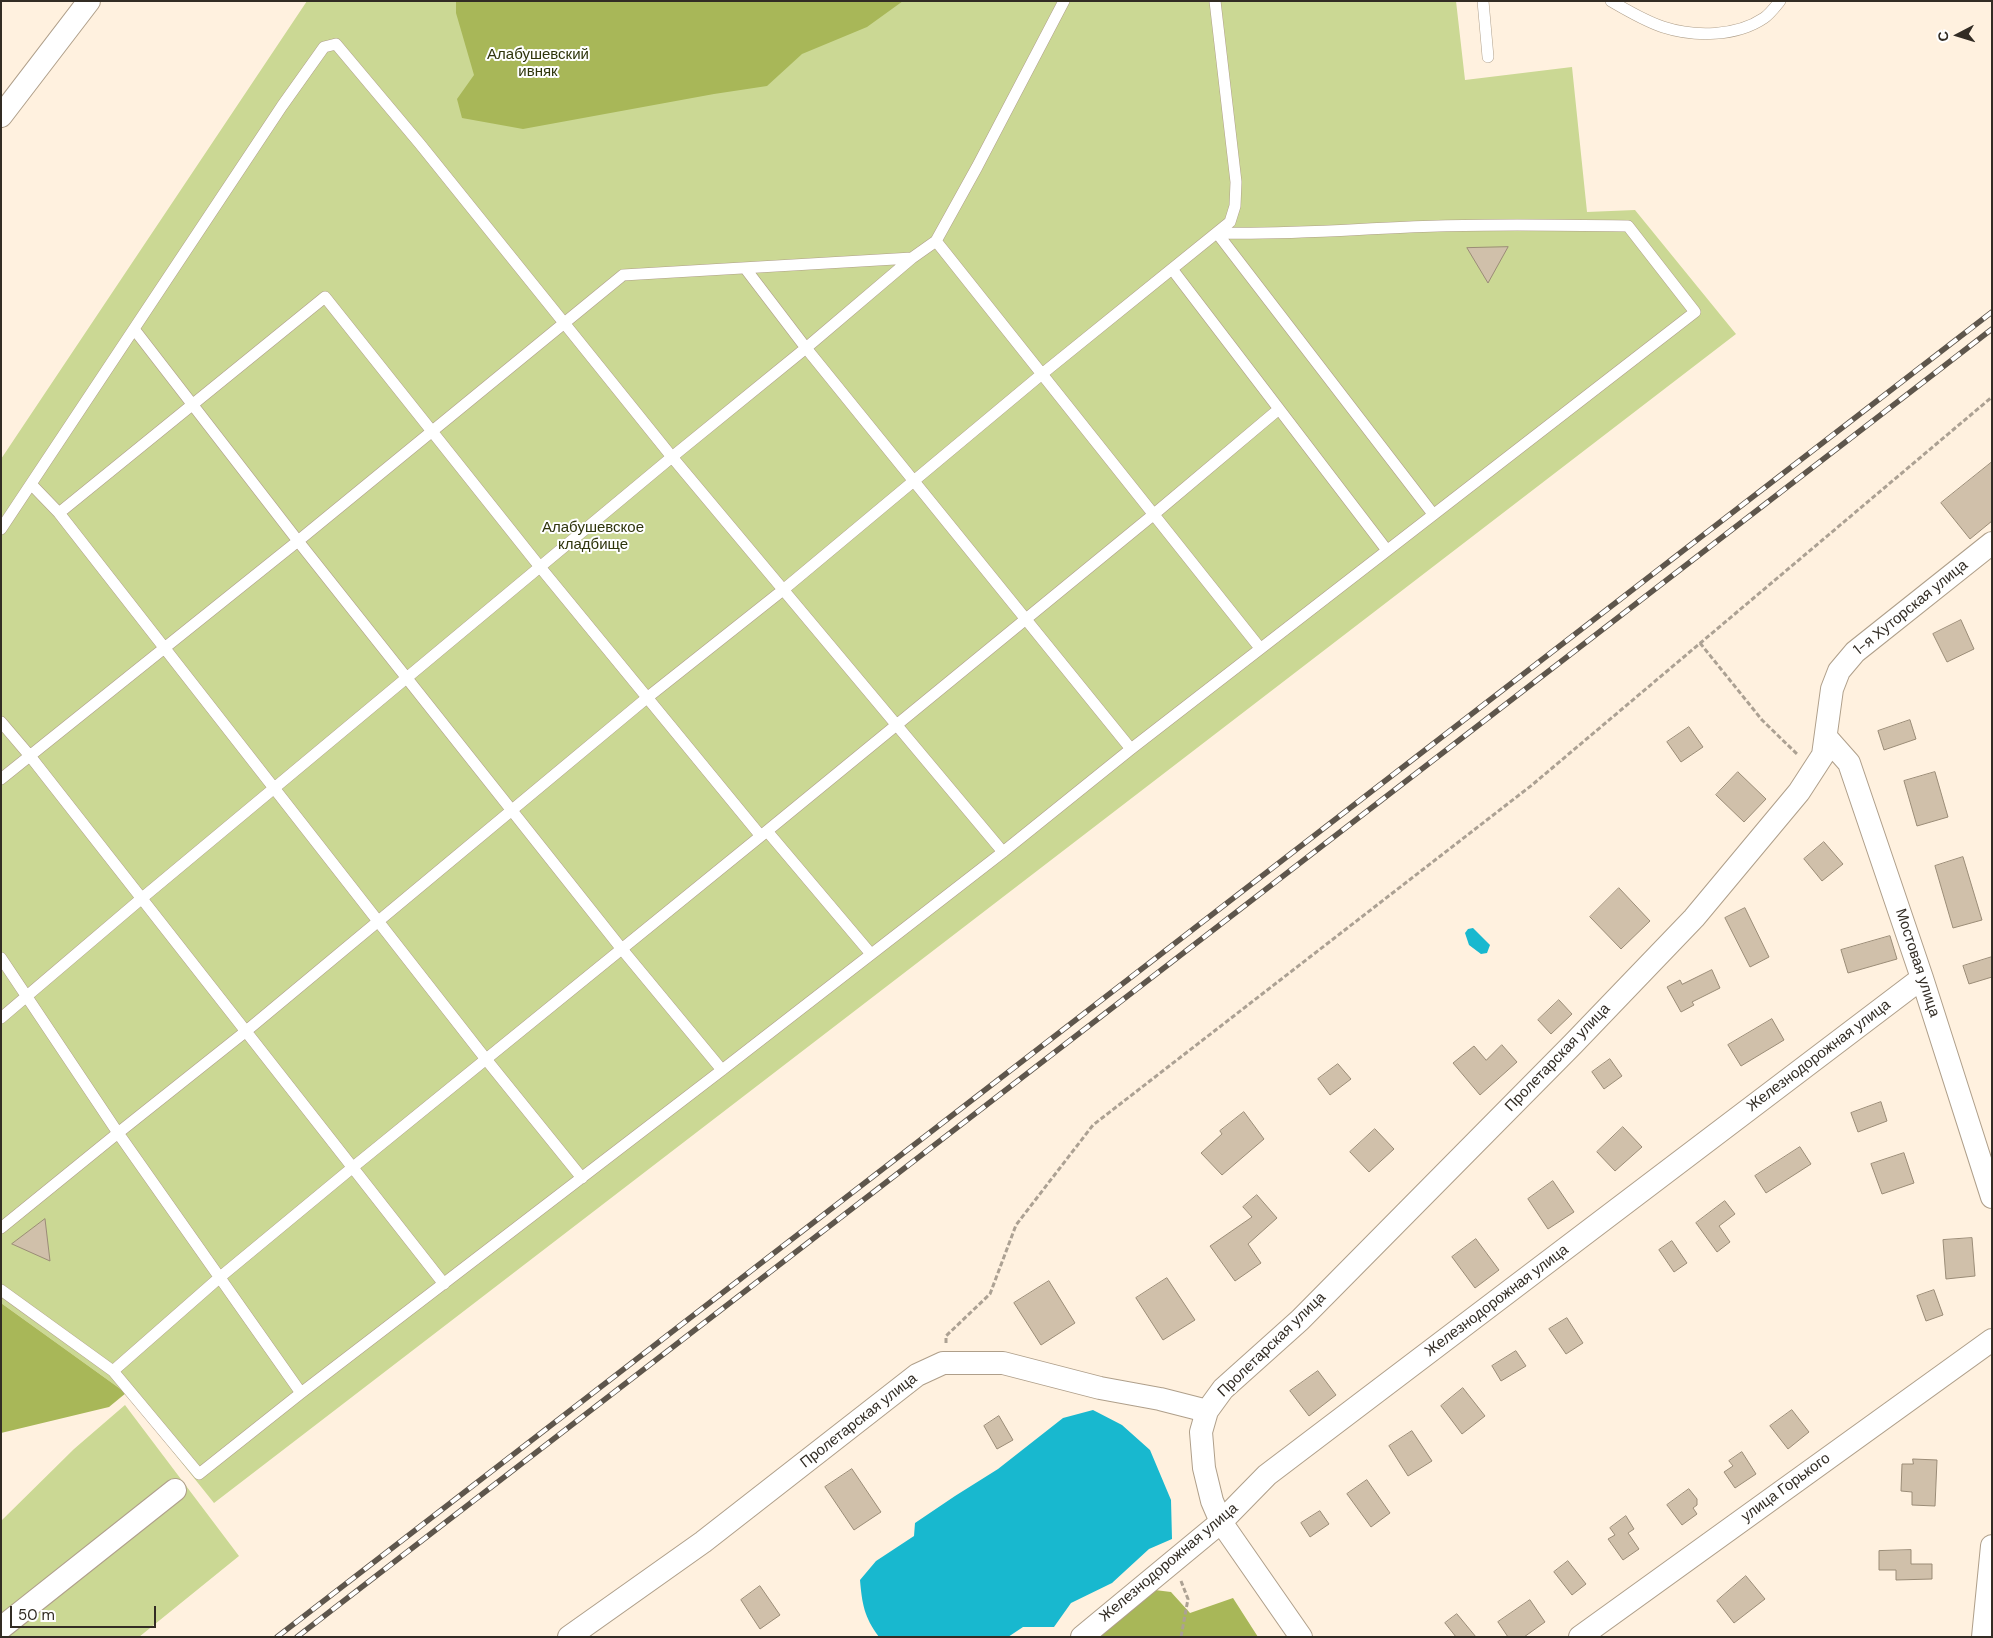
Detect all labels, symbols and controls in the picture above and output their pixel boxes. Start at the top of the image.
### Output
north arrow [1933,10,1983,60]
text: С [1934,30,1952,42]
park label: Алабушевский ивняк [487,46,589,81]
park label: Алабушевское кладбище [542,519,644,554]
street label: 1-я Хуторская улица [1850,556,1972,660]
street label: Мостовая улица [1891,906,1943,1020]
street label: Железнодорожная улица [1744,996,1894,1116]
street label: Пролетарская улица [1502,1000,1614,1116]
street label: Железнодорожная улица [1422,1241,1572,1361]
street label: Пролетарская улица [1214,1289,1330,1401]
street label: Пролетарская улица [797,1370,921,1472]
street label: улица Горького [1738,1450,1834,1526]
street label: Железнодорожная улица [1096,1500,1242,1626]
scale bar [12,1596,159,1628]
text: 50 m [18,1605,55,1625]

